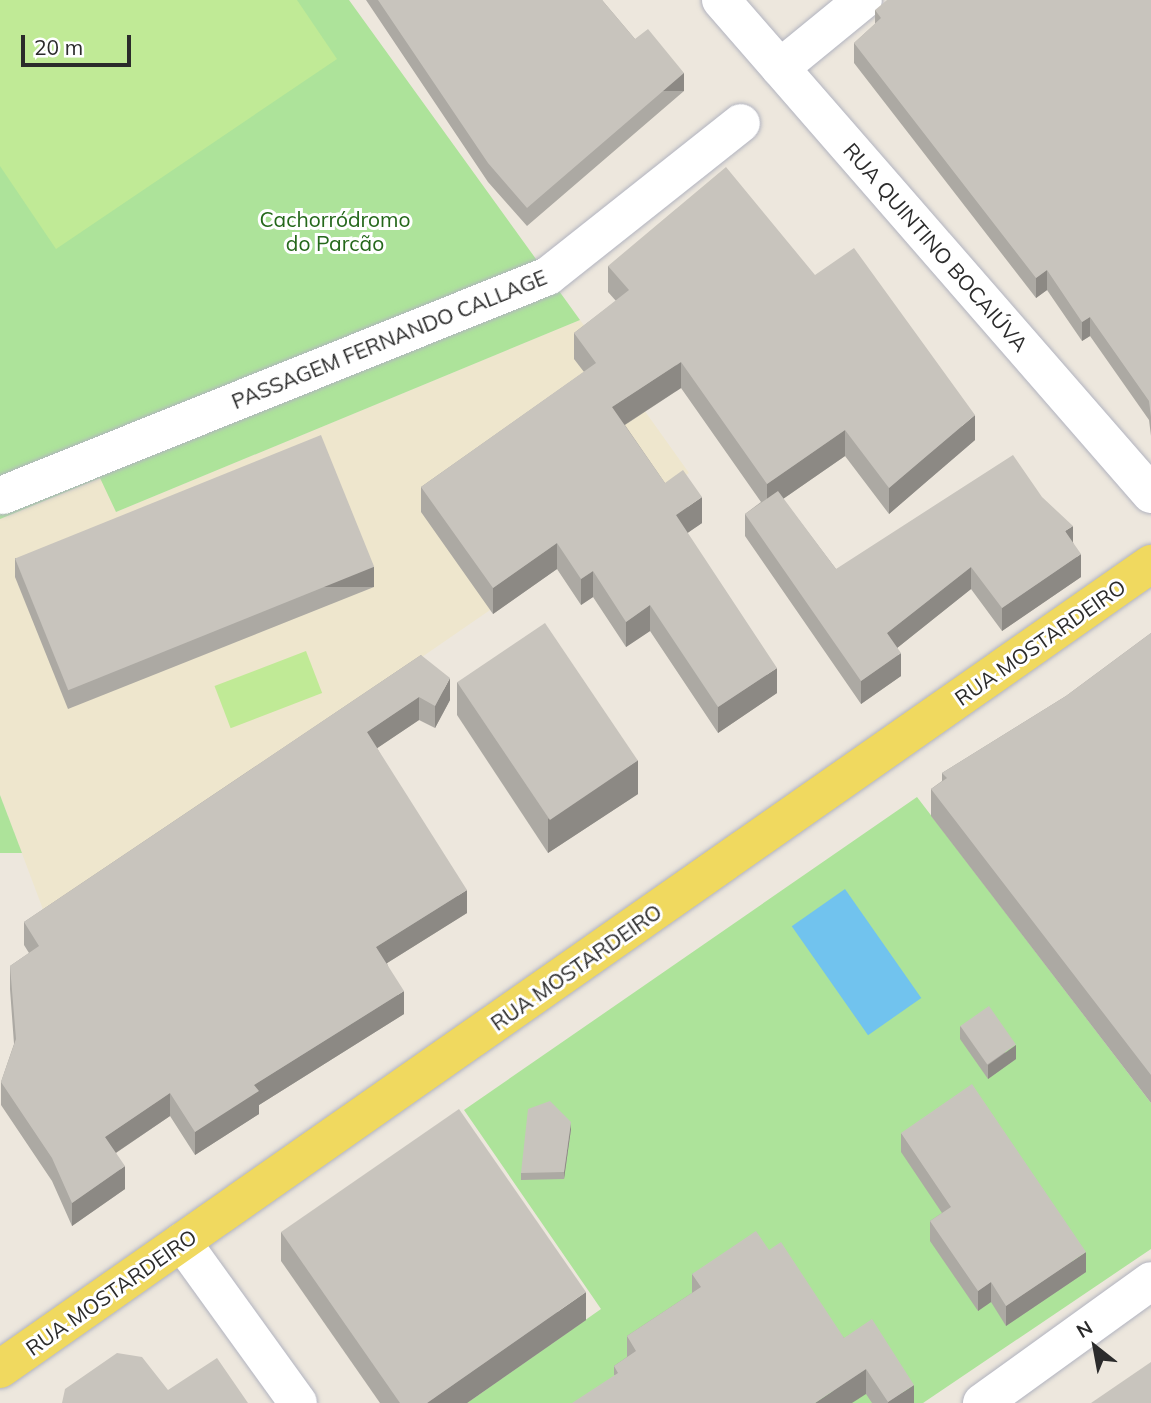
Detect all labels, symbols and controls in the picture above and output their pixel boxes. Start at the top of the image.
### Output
scale bar [24,21,135,65]
text: 20 m [34,34,83,60]
street label: RUA QUINTINO BOCAIÚVA [838,137,1034,357]
park label: Cachorródromo do Parcão [260,206,410,256]
street label: PASSAGEM FERNANDO CALLAGE [228,264,550,414]
street label: RUA MOSTARDEIRO [950,574,1130,710]
street label: RUA MOSTARDEIRO [486,899,666,1035]
street label: RUA MOSTARDEIRO [21,1224,201,1360]
north arrow [1060,1312,1130,1382]
text: N [1072,1315,1097,1343]

